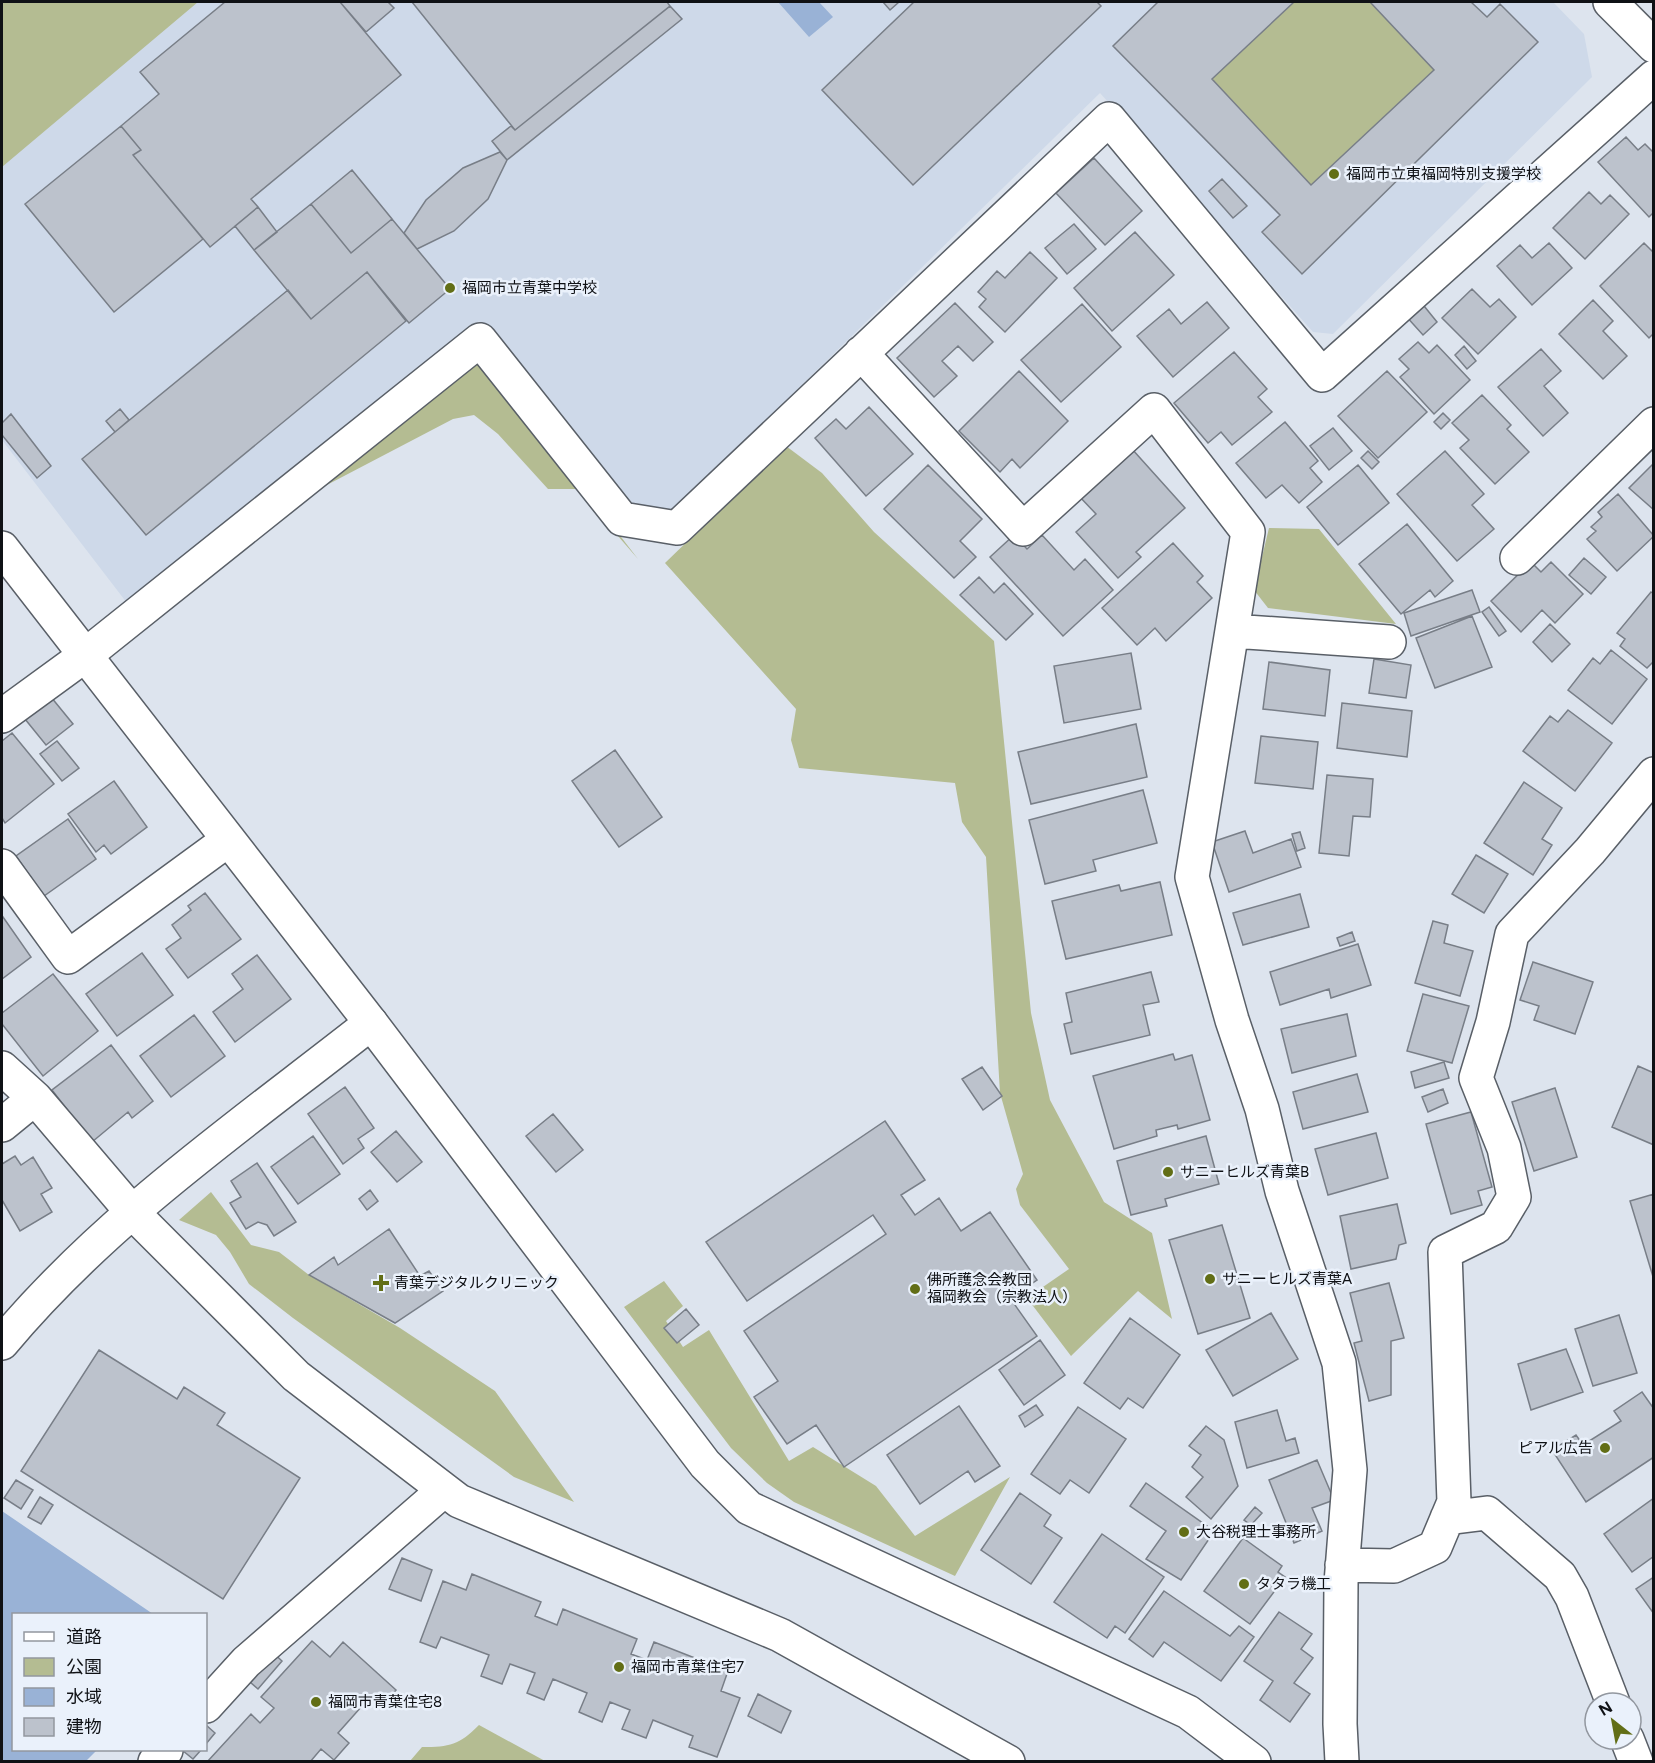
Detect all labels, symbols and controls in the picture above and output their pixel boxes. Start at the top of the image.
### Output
place label: 福岡市立東福岡特別支援学校 [1346,165,1541,183]
marker: 福岡市立東福岡特別支援学校 [1327,167,1341,181]
place label: 福岡市立青葉中学校 [462,279,597,297]
marker: 福岡市立青葉中学校 [443,281,457,295]
place label: サニーヒルズ青葉B [1180,1163,1309,1181]
marker: サニーヒルズ青葉B [1161,1165,1175,1179]
place label: サニーヒルズ青葉A [1222,1270,1352,1288]
place label: 佛所護念会教団 福岡教会（宗教法人） [927,1271,1077,1306]
marker: サニーヒルズ青葉A [1203,1272,1217,1286]
marker: 青葉デジタルクリニック [372,1274,390,1292]
place label: 青葉デジタルクリニック [394,1274,559,1292]
marker: 佛所護念会教団 福岡教会（宗教法人） [908,1282,922,1296]
place label: ピアル広告 [1518,1439,1593,1457]
marker: ピアル広告 [1598,1441,1612,1455]
place label: 大谷税理士事務所 [1196,1523,1316,1541]
marker: 大谷税理士事務所 [1177,1525,1191,1539]
place label: タタラ機工 [1256,1575,1331,1593]
marker: タタラ機工 [1237,1577,1251,1591]
legend [12,1613,207,1751]
text: 道路 [66,1626,102,1648]
text: 公園 [66,1656,102,1678]
place label: 福岡市青葉住宅7 [631,1658,744,1676]
marker: 福岡市青葉住宅7 [612,1660,626,1674]
text: 水域 [66,1686,102,1708]
north arrow [1583,1691,1643,1751]
place label: 福岡市青葉住宅8 [328,1693,442,1711]
marker: 福岡市青葉住宅8 [309,1695,323,1709]
text: N [1595,1697,1616,1720]
text: 建物 [66,1716,102,1738]

